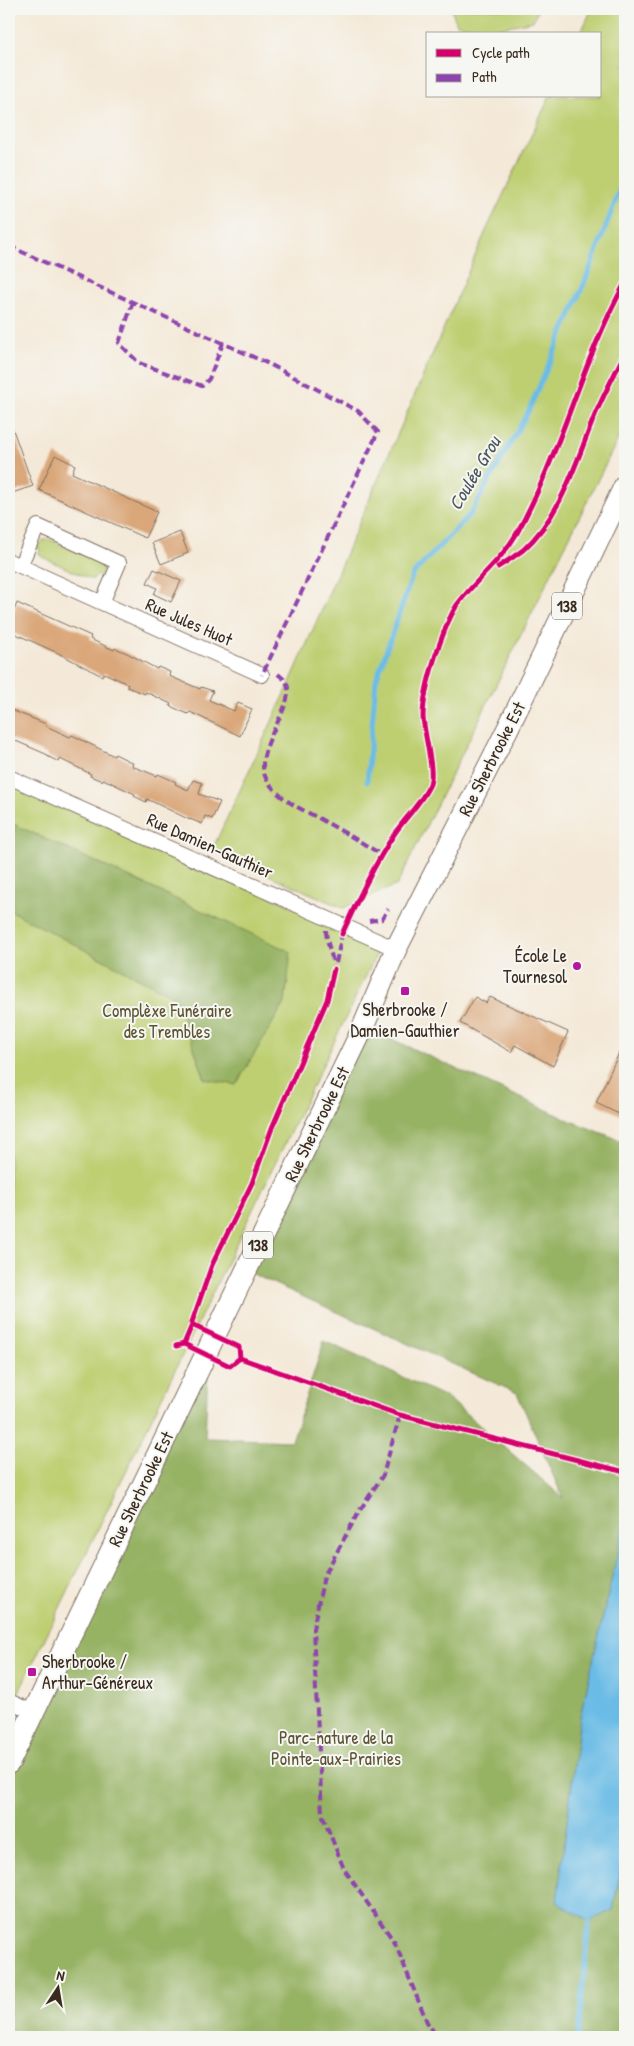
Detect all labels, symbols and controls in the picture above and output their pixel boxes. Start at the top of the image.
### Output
legend [426,32,602,98]
text: Cycle path [472,42,530,63]
text: Path [472,66,497,87]
water label: Coulée Grou [442,430,507,515]
street label: Rue Jules Huot [142,591,237,652]
road number: 138 [552,592,582,620]
street label: Rue Sherbrooke Est [452,697,531,820]
street label: Rue Damien-Gauthier [143,806,277,885]
place label: École Le Tournesol [503,943,567,989]
marker: École Le Tournesol [571,960,583,972]
marker: Sherbrooke / Damien-Gauthier [399,985,411,997]
place label: Sherbrooke / Damien-Gauthier [350,997,460,1043]
park label: Complèxe Funéraire des Trembles [102,998,232,1044]
street label: Rue Sherbrooke Est [278,1061,356,1186]
road number: 138 [243,1232,273,1258]
street label: Rue Sherbrooke Est [102,1426,180,1551]
place label: Sherbrooke / Arthur-Généreux [42,1649,153,1695]
marker: Sherbrooke / Arthur-Généreux [26,1666,38,1678]
park label: Parc-nature de la Pointe-aux-Prairies [271,1725,401,1771]
north arrow [32,1964,82,2014]
text: N [55,1965,67,1985]

